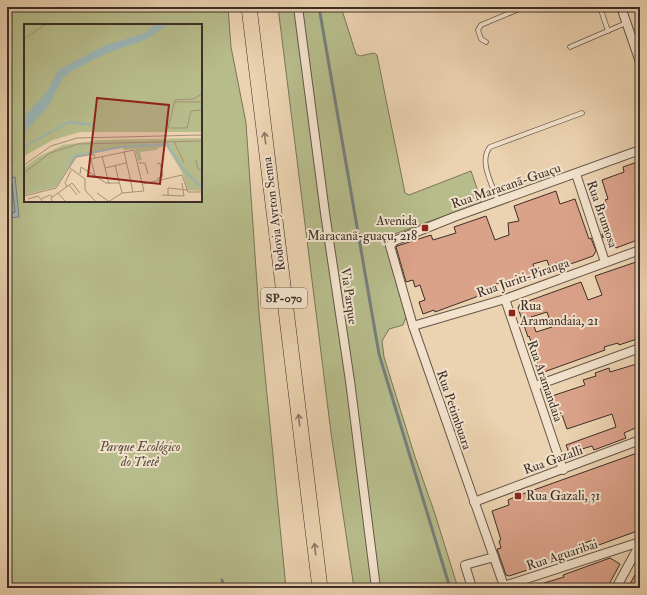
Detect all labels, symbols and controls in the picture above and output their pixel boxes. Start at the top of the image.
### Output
inset map [24,24,202,202]
one-way arrow [261,132,269,145]
street label: Rodovia Ayrton Senna [259,155,290,272]
street label: Rua Maracanã-Guaçu [449,160,563,212]
street label: Rua Brumosa [583,178,621,250]
place label: Avenida Maracanã-guaçu, 218 [307,213,418,244]
marker: Avenida Maracanã-guaçu, 218 [420,223,430,233]
street label: Rua Juriti-Piranga [475,254,572,301]
street label: Via Parque [337,267,361,326]
road number: SP-070 [261,288,307,308]
place label: Rua Aramandaia, 21 [519,298,599,329]
marker: Rua Aramandaia, 21 [507,308,517,318]
street label: Rua Aramandaia [524,338,567,424]
street label: Rua Petimbuara [433,368,475,452]
one-way arrow [295,414,303,427]
park label: Parque Ecológico do Tietê [99,439,181,470]
street label: Rua Gazalli [521,442,585,478]
place label: Rua Gazali, 31 [526,488,600,504]
marker: Rua Gazali, 31 [513,491,523,501]
street label: Rua Aguaribai [524,536,600,574]
one-way arrow [311,543,319,556]

